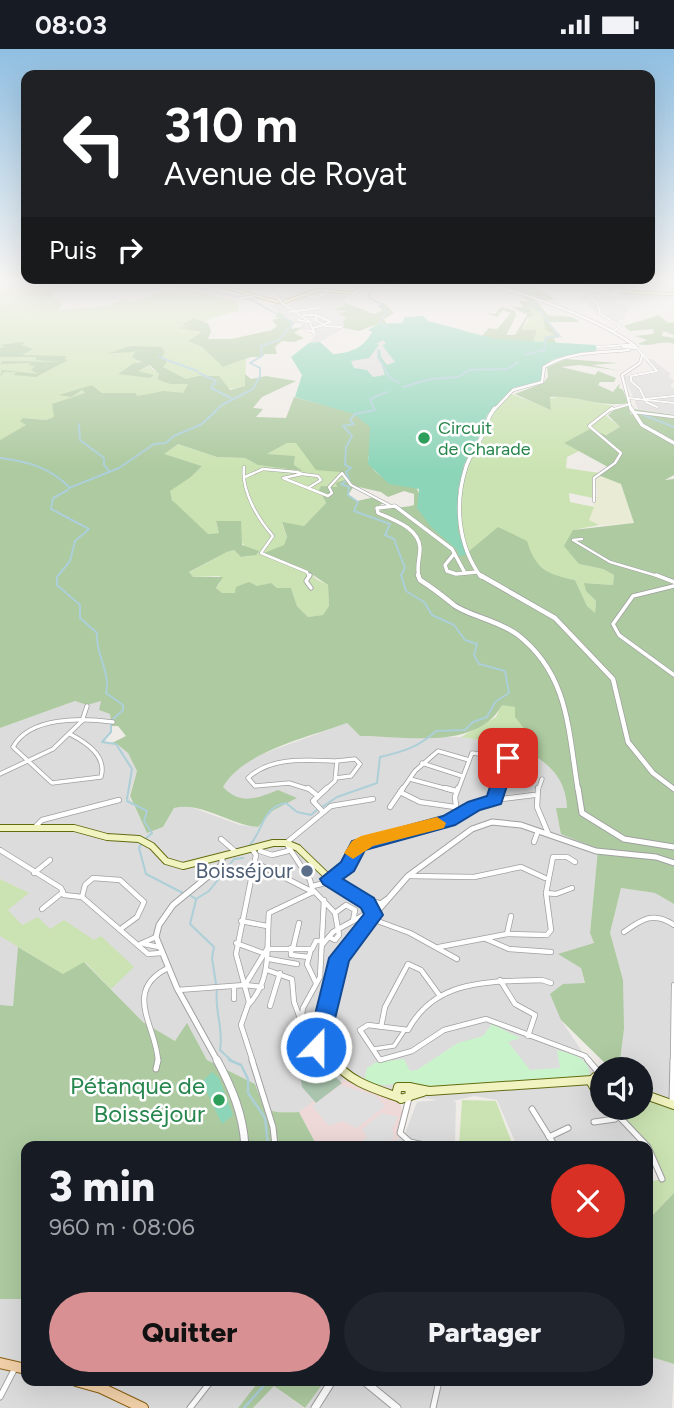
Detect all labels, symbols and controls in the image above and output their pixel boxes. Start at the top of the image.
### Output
text: 08:03 [35,9,107,41]
text: 310 m [164,95,298,154]
icon: left [49,98,140,189]
text: Avenue de Royat [164,155,407,193]
icon: right [111,231,149,269]
text: Puis [49,234,97,266]
place label: Circuit de Charade [438,417,531,460]
marker: Circuit de Charade [416,430,432,446]
pin [478,728,538,788]
icon: arrive [489,739,527,777]
place label: Boisséjour [195,858,293,883]
marker: Boisséjour [299,863,315,879]
position arrow [279,1010,353,1084]
map controls [590,1057,653,1120]
button: sound [590,1057,653,1120]
place label: Pétanque de Boisséjour [70,1071,205,1128]
marker: Pétanque de Boisséjour [211,1092,227,1108]
text: 3 min [49,1161,155,1212]
button: close [551,1164,625,1238]
text: 960 m · 08:06 [49,1213,195,1241]
button: Quitter [49,1292,330,1372]
button: Partager [344,1292,625,1372]

